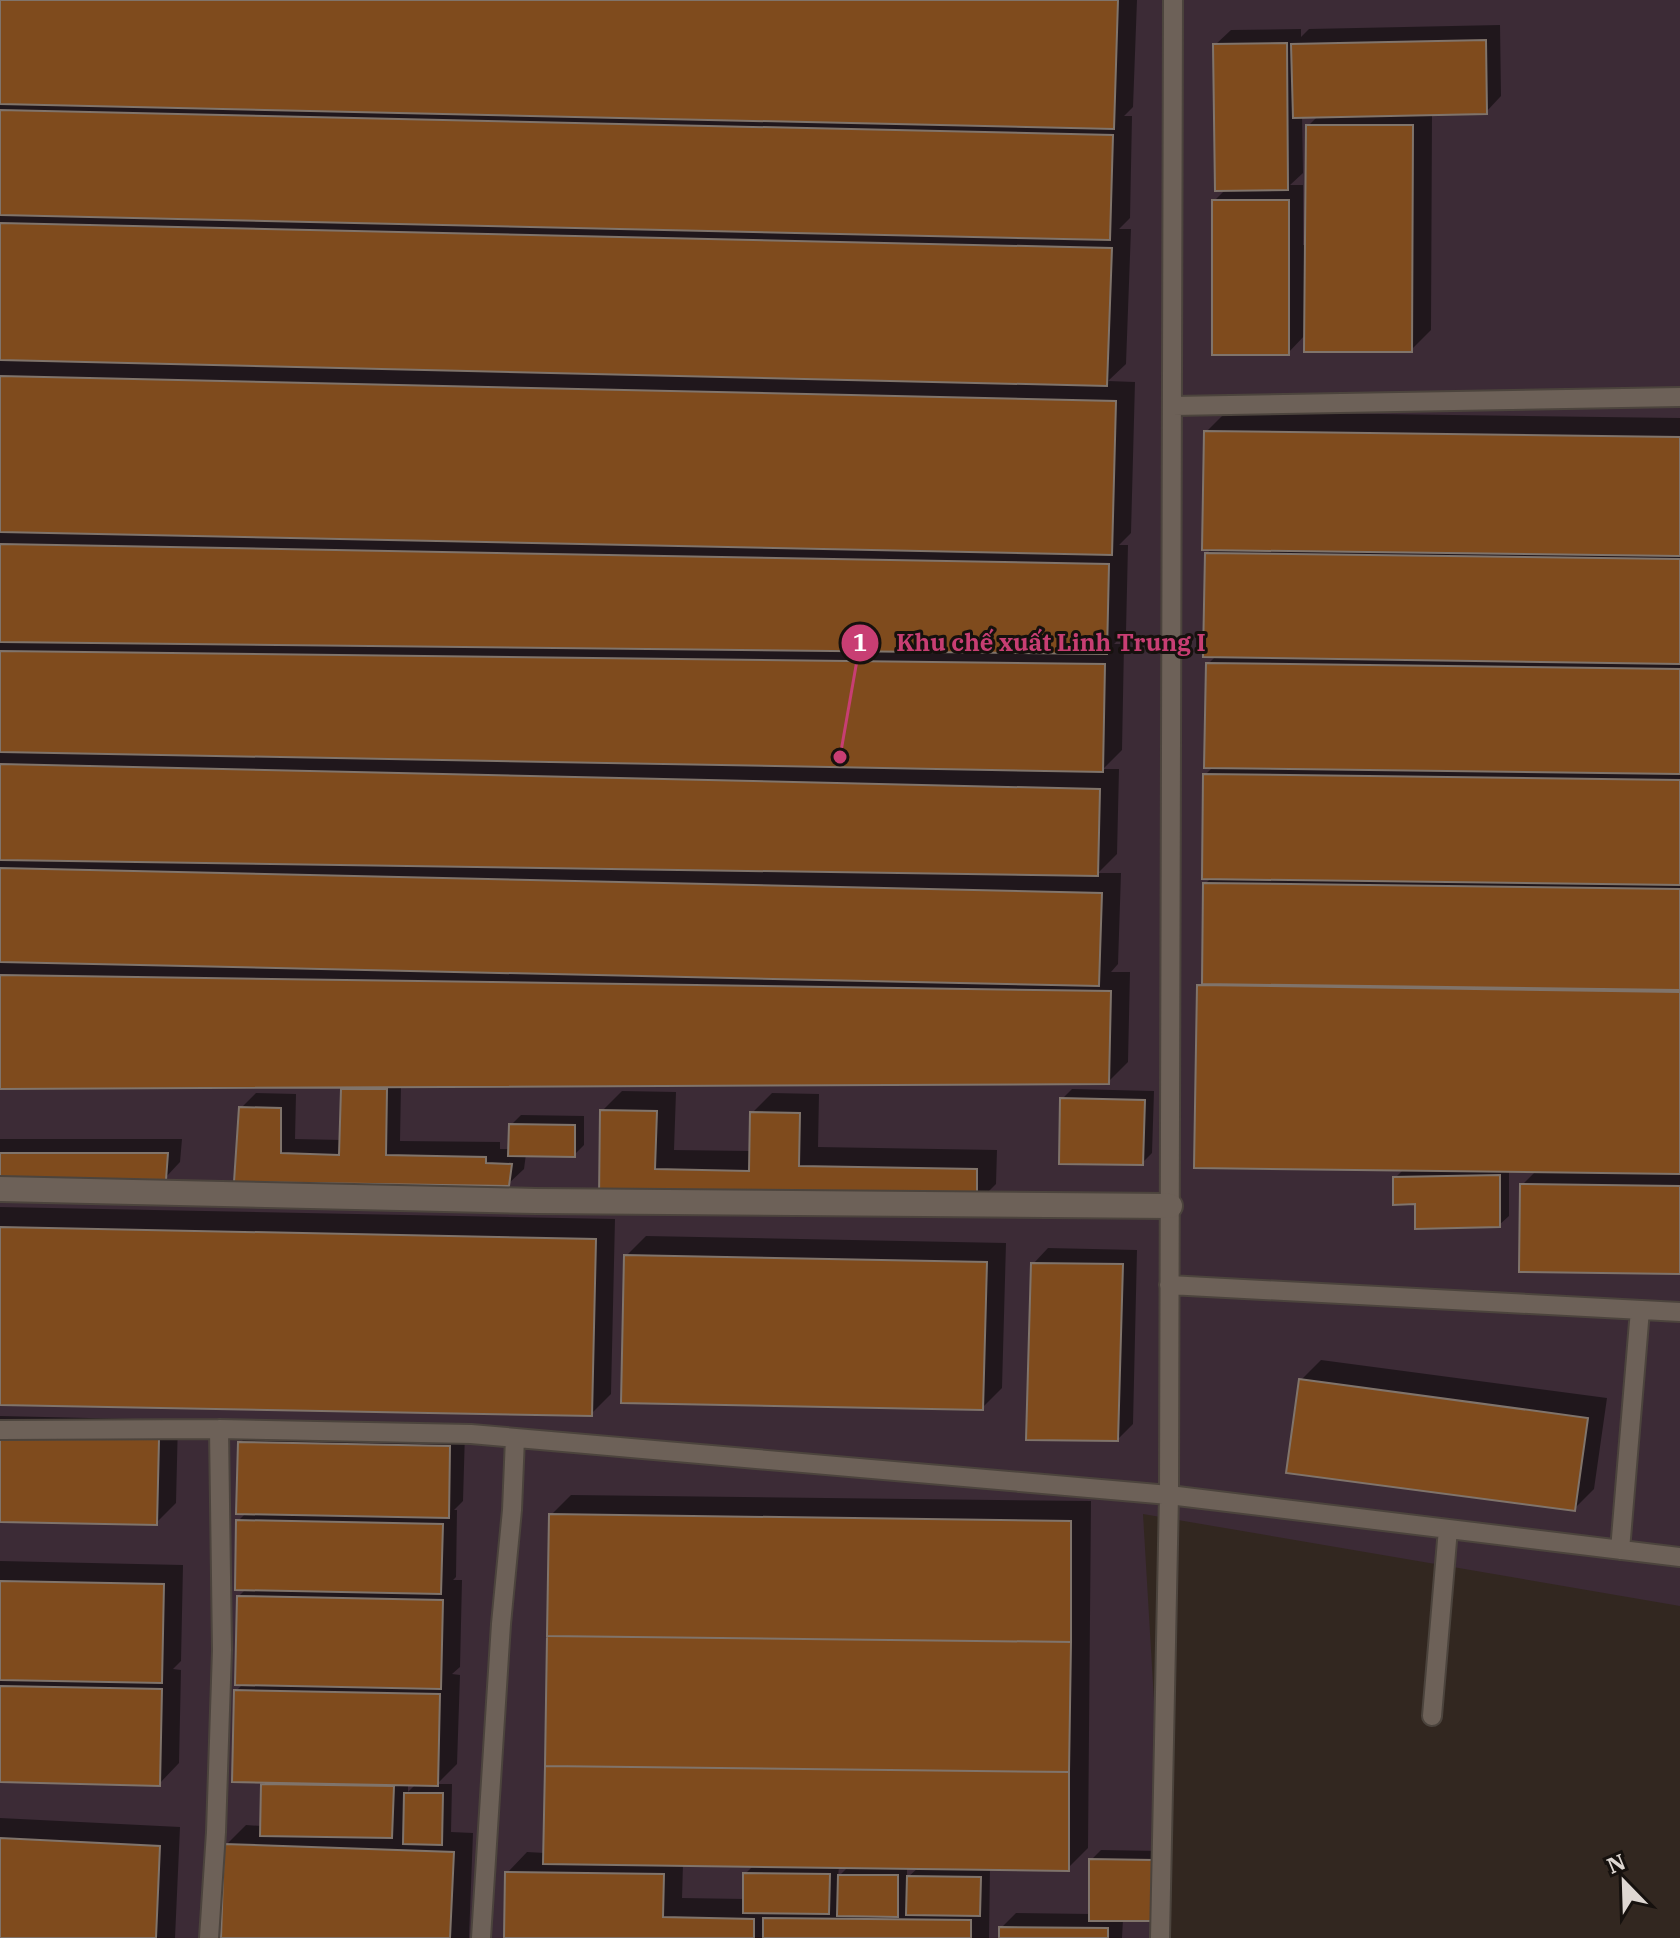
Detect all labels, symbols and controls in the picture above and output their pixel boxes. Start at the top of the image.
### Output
callout: Khu chế xuất Linh Trung I [840,619,1222,667]
text: 1 [853,626,867,658]
text: Khu chế xuất Linh Trung I [896,626,1206,658]
north arrow [1584,1842,1664,1922]
text: N [1602,1846,1630,1880]

